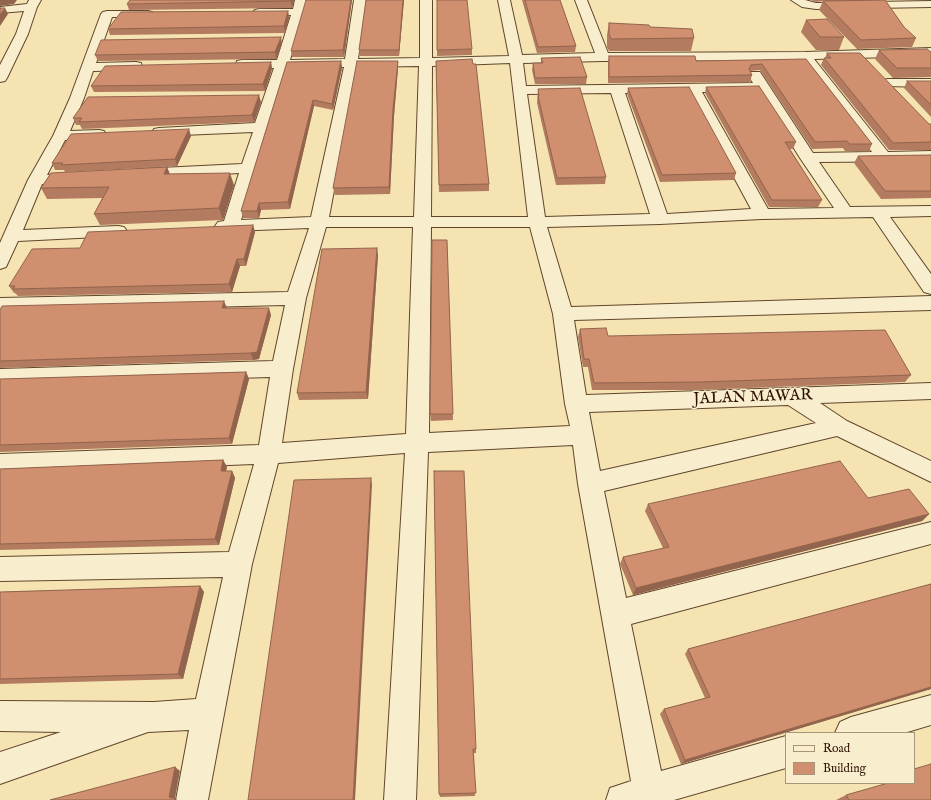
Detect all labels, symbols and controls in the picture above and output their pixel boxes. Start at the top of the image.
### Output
street label: JALAN MAWAR [693,386,813,410]
legend [785,732,915,784]
text: Road [823,741,850,756]
text: Building [823,761,866,776]

